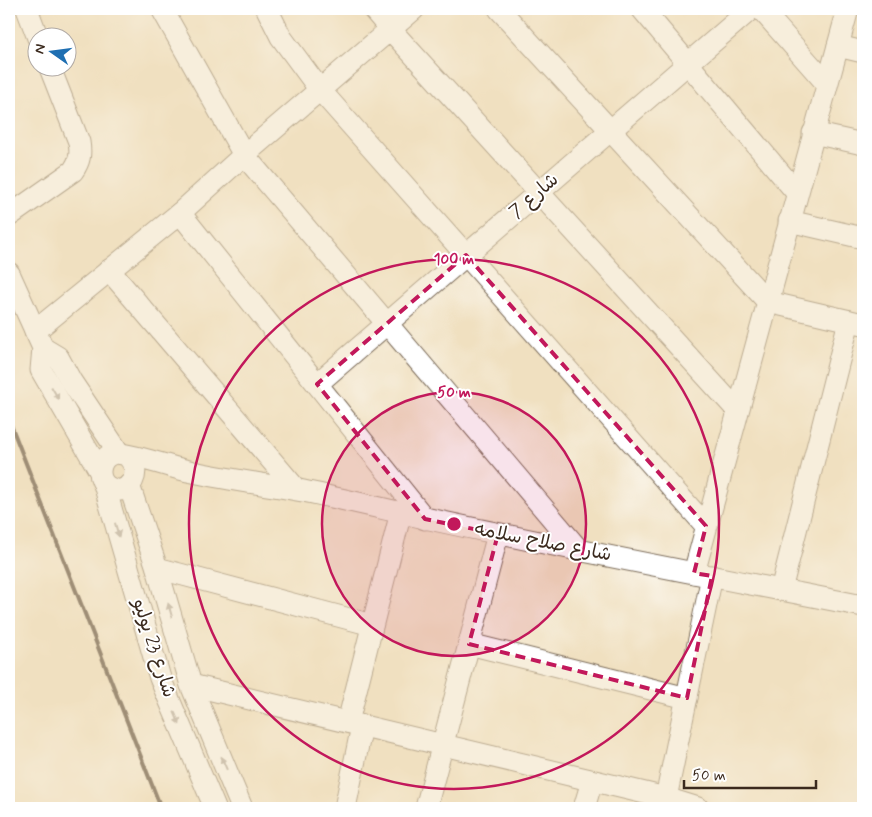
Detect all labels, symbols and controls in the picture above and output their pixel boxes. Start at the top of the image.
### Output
north arrow [28,28,78,78]
text: N [30,42,50,56]
street label: شارع 7 [504,168,564,224]
text: 100 m [434,250,474,270]
text: 50 m [437,383,471,403]
one-way arrow [51,387,60,400]
centre of rings [445,515,463,533]
street label: شارع صلاح سلامه [472,516,614,568]
one-way arrow [114,523,122,538]
street label: شارع 23 يوليو [126,594,182,701]
one-way arrow [165,603,173,618]
one-way arrow [174,711,182,725]
one-way arrow [219,756,227,770]
scale bar [684,757,817,789]
text: 50 m [692,766,726,786]

